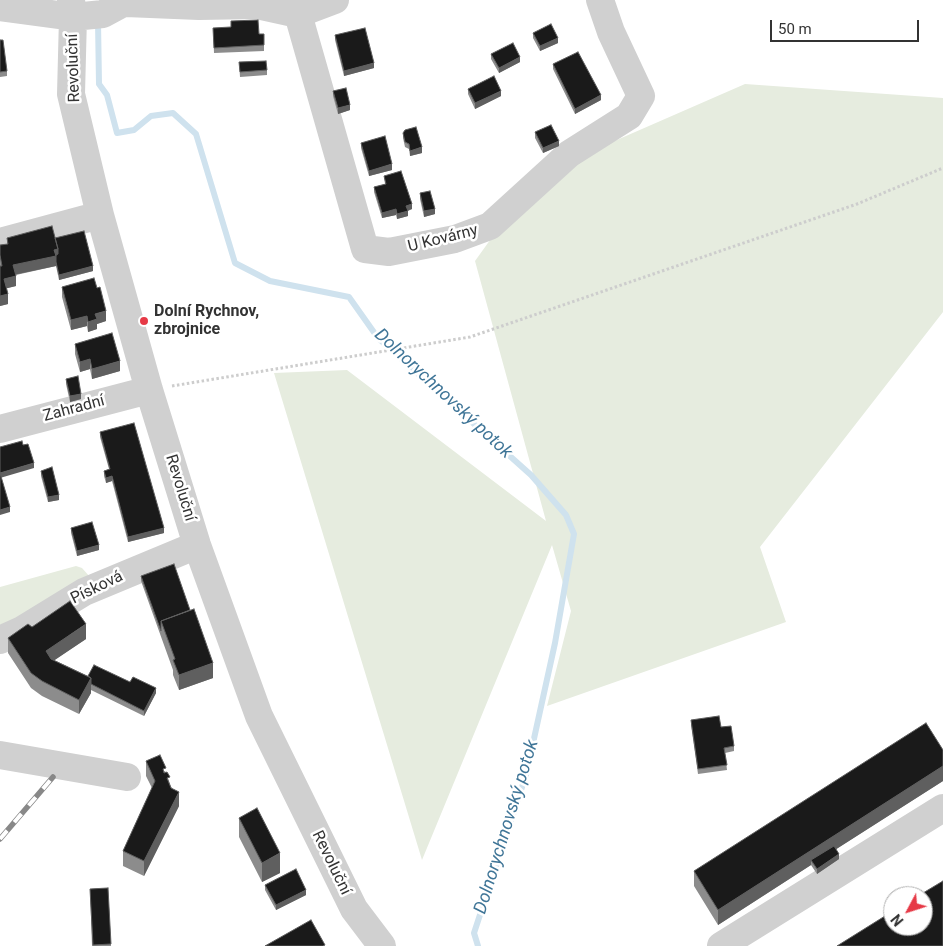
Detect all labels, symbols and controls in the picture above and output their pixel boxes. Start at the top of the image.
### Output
scale bar [773,10,922,42]
text: 50 m [778,20,812,38]
street label: Revoluční [63,33,85,103]
street label: U Kovárny [406,221,480,257]
place label: Dolní Rychnov, zbrojnice [154,302,259,340]
marker: Dolní Rychnov, zbrojnice [138,315,150,327]
water label: Dolnorychnovský potok [370,324,516,464]
street label: Zahradní [41,392,107,426]
street label: Revoluční [161,452,199,524]
street label: Písková [68,567,126,609]
water label: Dolnorychnovský potok [470,737,544,917]
street label: Revoluční [307,828,355,898]
north arrow [883,886,933,936]
text: N [888,911,907,929]

